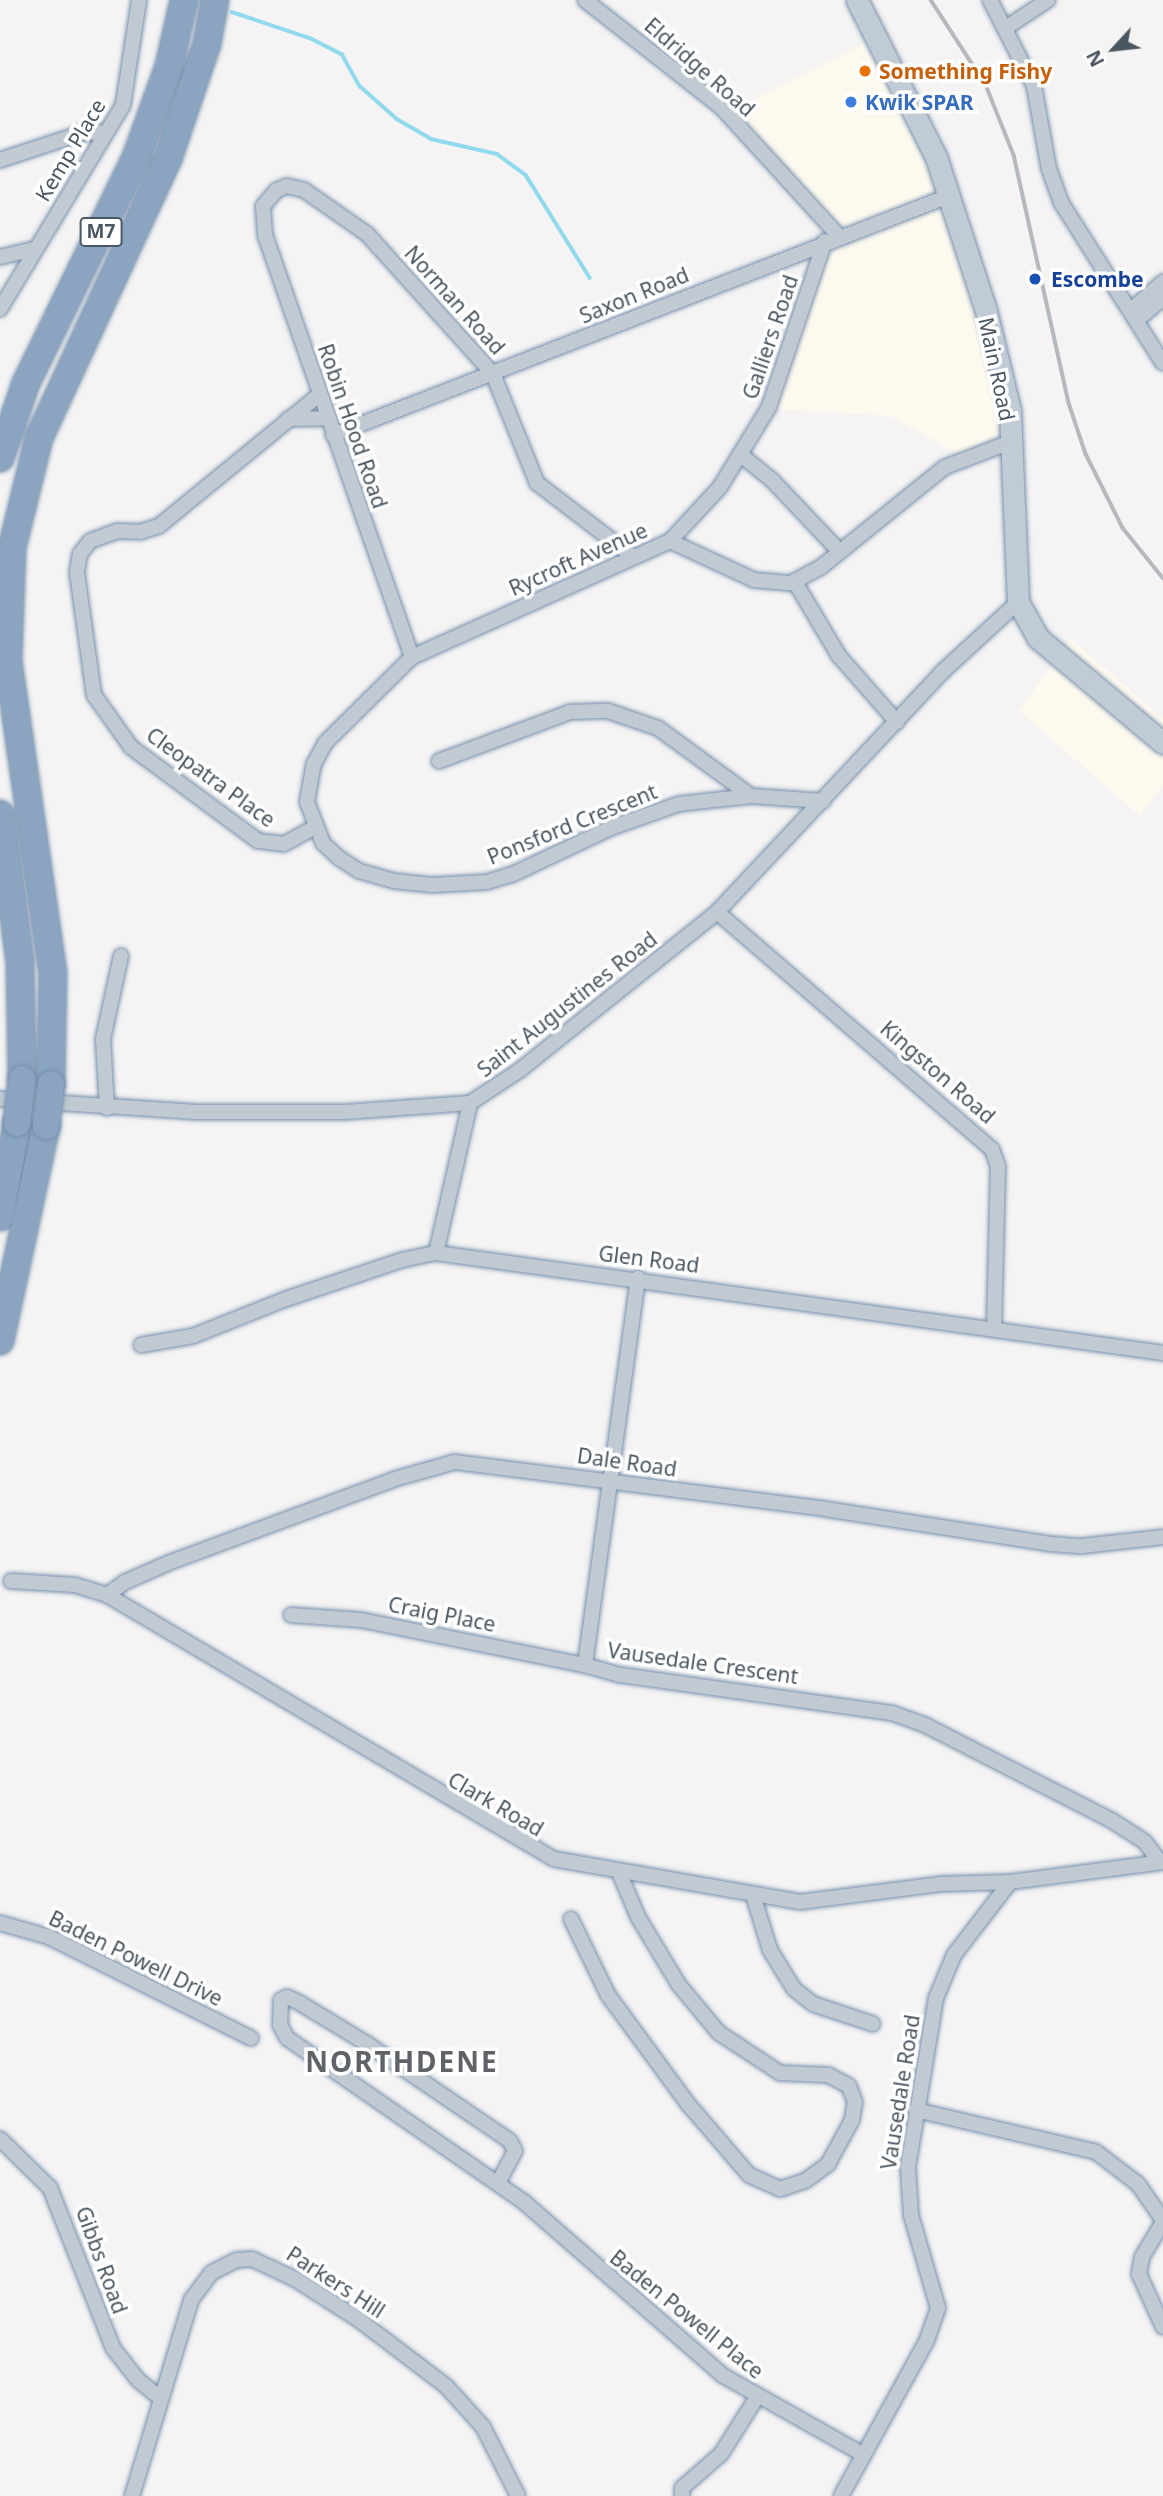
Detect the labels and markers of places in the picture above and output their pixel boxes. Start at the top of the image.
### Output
place label: Something Fishy [879,58,1052,84]
marker: Something Fishy [857,63,873,79]
place label: Kwik SPAR [865,89,974,115]
marker: Kwik SPAR [843,94,859,110]
place label: Escombe [1051,266,1144,292]
marker: Escombe [1025,269,1045,289]

